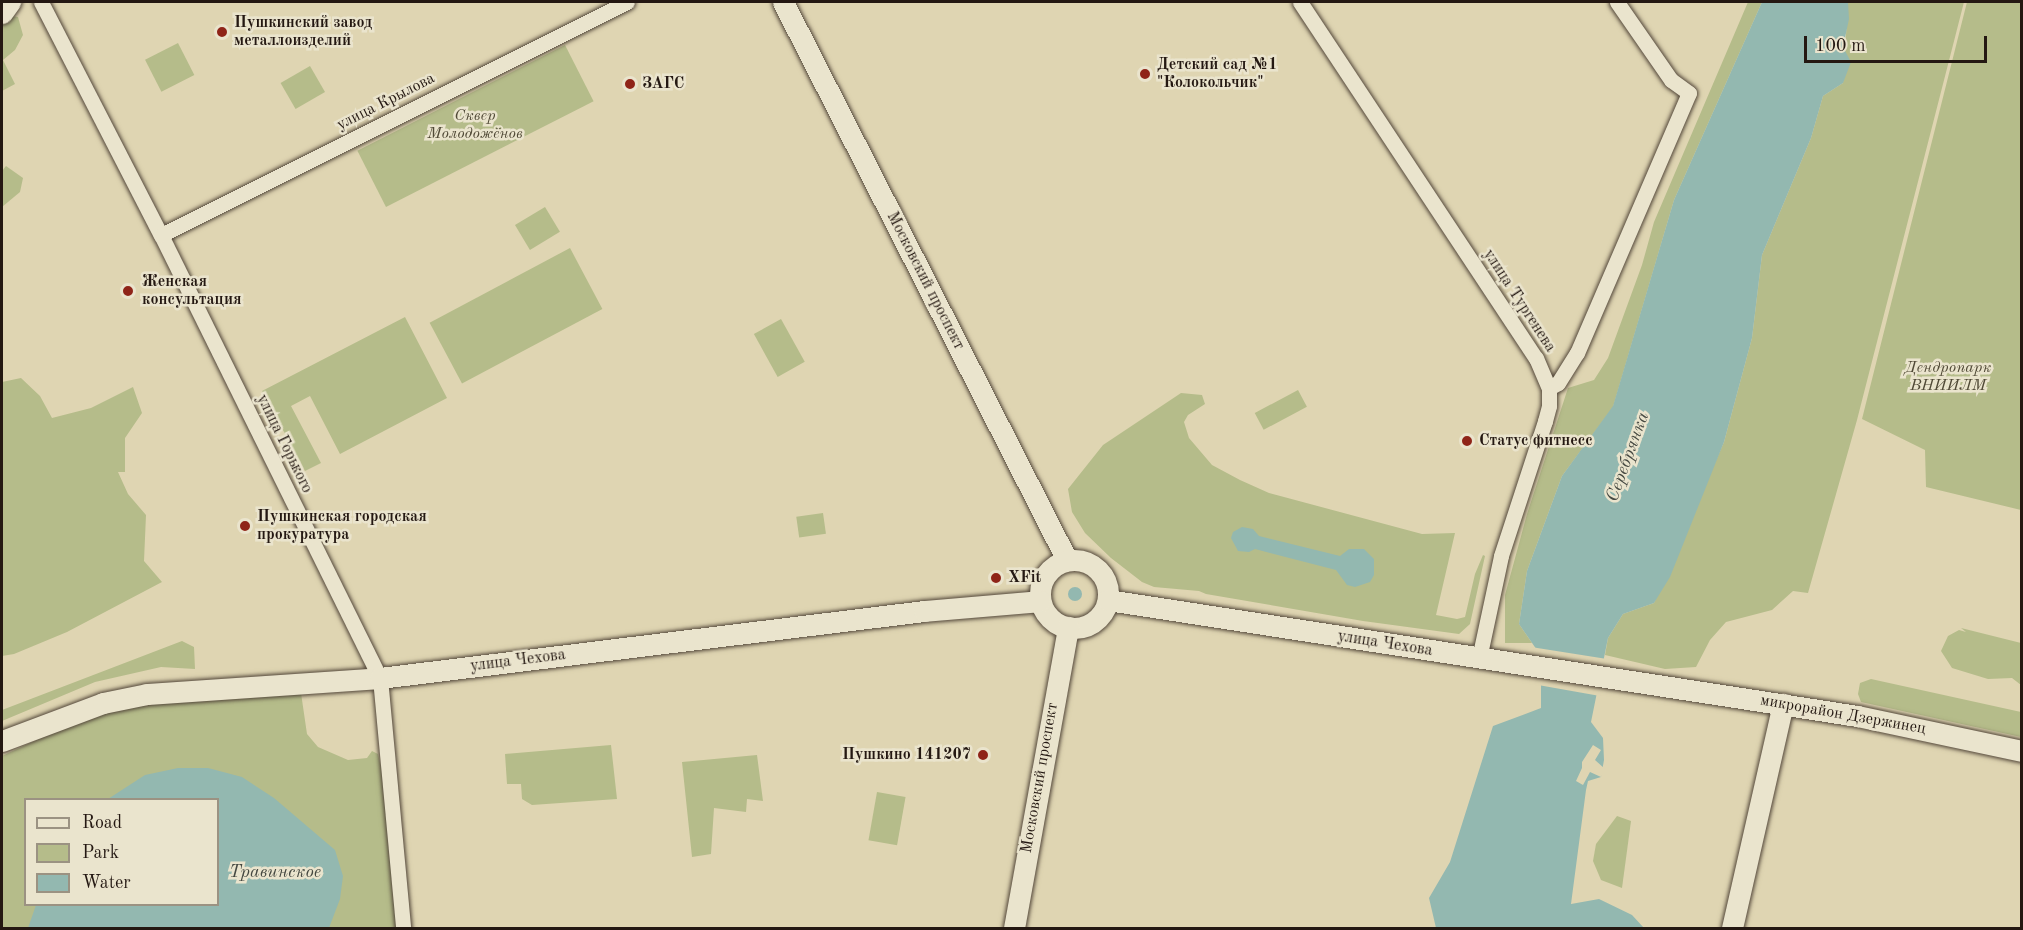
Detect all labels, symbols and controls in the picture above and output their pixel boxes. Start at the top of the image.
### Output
place label: Пушкинский завод металлоизделий [234,13,372,51]
scale bar [1807,24,1990,62]
marker: Пушкинский завод металлоизделий [215,25,229,39]
text: 100 m [1815,37,1866,55]
place label: Детский сад №1 "Колокольчик" [1157,55,1278,93]
marker: Детский сад №1 "Колокольчик" [1138,67,1152,81]
street label: улица Крылова [334,69,438,135]
place label: ЗАГС [642,74,684,94]
marker: ЗАГС [623,77,637,91]
park label: Сквер Молодожёнов [427,106,523,144]
street label: Московский проспект [882,209,968,353]
street label: улица Тургенева [1479,246,1559,356]
place label: Женская консультация [142,272,242,310]
marker: Женская консультация [119,282,137,300]
park label: Дендропарк ВНИИЛМ [1905,358,1991,396]
street label: улица Горького [252,391,316,497]
water label: Серебрянка [1602,409,1654,505]
place label: Статус фитнесс [1479,431,1593,451]
marker: Статус фитнесс [1460,434,1474,448]
place label: Пушкинская городская прокуратура [257,507,427,545]
marker: Пушкинская городская прокуратура [238,519,252,533]
place label: XFit [1008,568,1041,588]
marker: XFit [989,571,1003,585]
street label: улица Чехова [1336,627,1434,661]
street label: улица Чехова [469,646,567,676]
street label: микрорайон Дзержинец [1759,691,1927,739]
street label: Московский проспект [1017,701,1063,855]
place label: Пушкино 141207 [842,745,971,765]
marker: Пушкино 141207 [976,748,990,762]
legend [24,798,219,906]
text: Road [82,814,122,832]
text: Park [82,844,119,862]
water label: Травинское [229,861,321,883]
text: Water [82,874,131,892]

